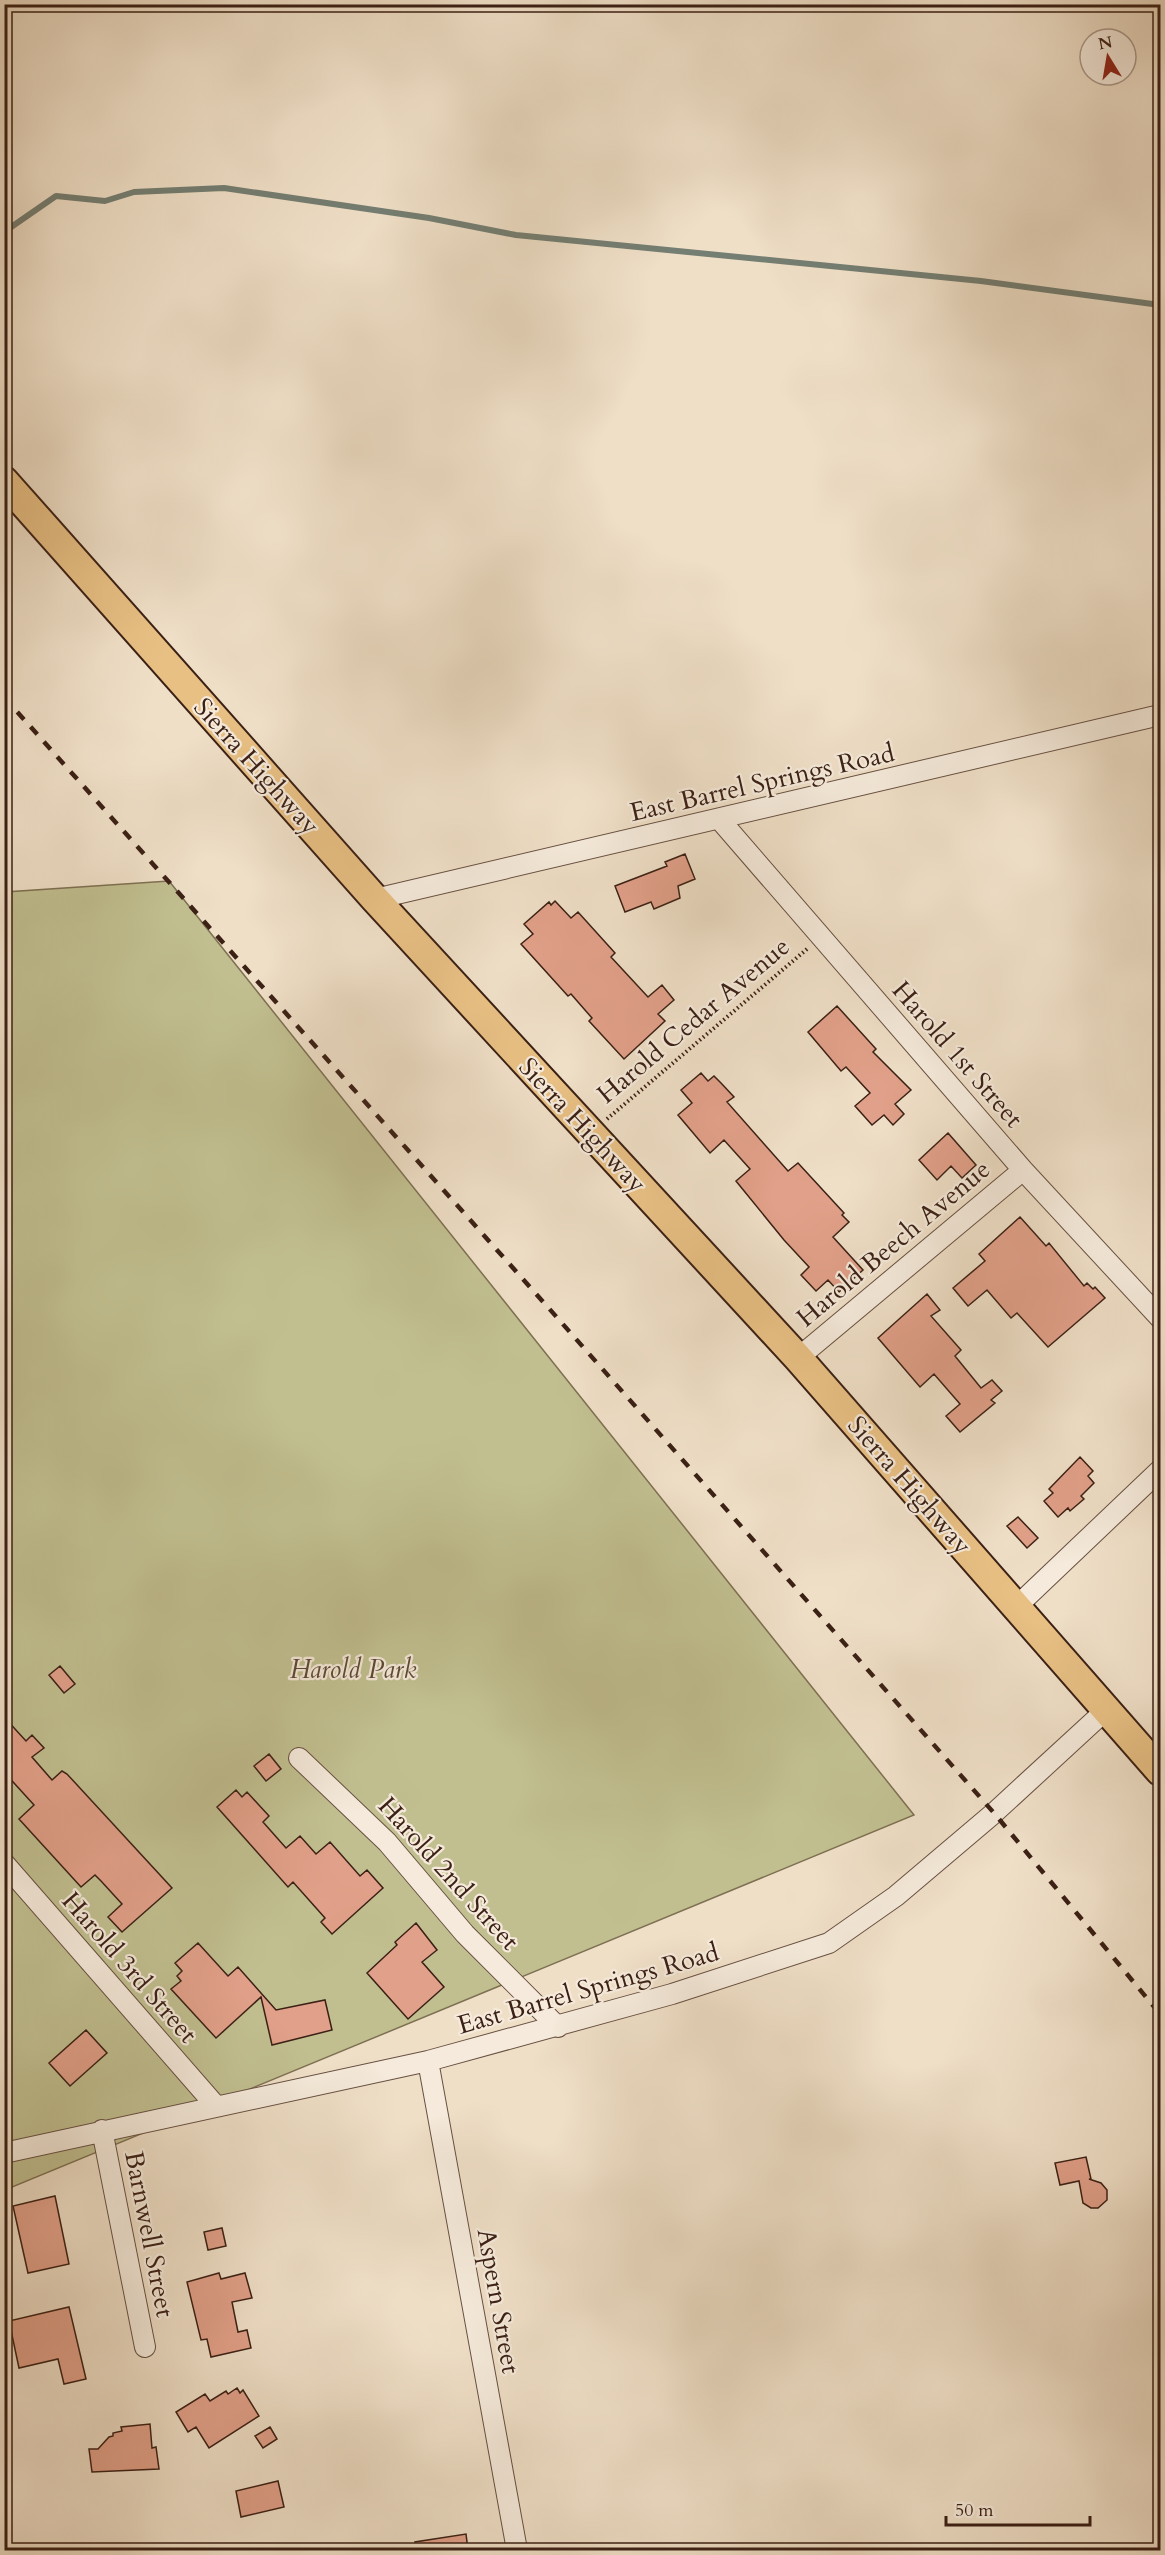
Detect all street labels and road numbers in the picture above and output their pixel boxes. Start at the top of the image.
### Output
street label: Sierra Highway [186,690,328,843]
street label: East Barrel Springs Road [626,735,898,830]
street label: Harold Cedar Avenue [590,929,797,1111]
street label: Harold 1st Street [884,974,1031,1135]
street label: Sierra Highway [511,1050,655,1201]
street label: Harold Beech Avenue [789,1152,998,1335]
street label: Sierra Highway [840,1409,980,1562]
street label: Harold 2nd Street [370,1789,527,1958]
street label: Harold 3rd Street [54,1884,205,2051]
street label: East Barrel Springs Road [453,1934,723,2043]
street label: Barnwell Street [116,2148,183,2320]
street label: Aspern Street [469,2226,528,2376]

